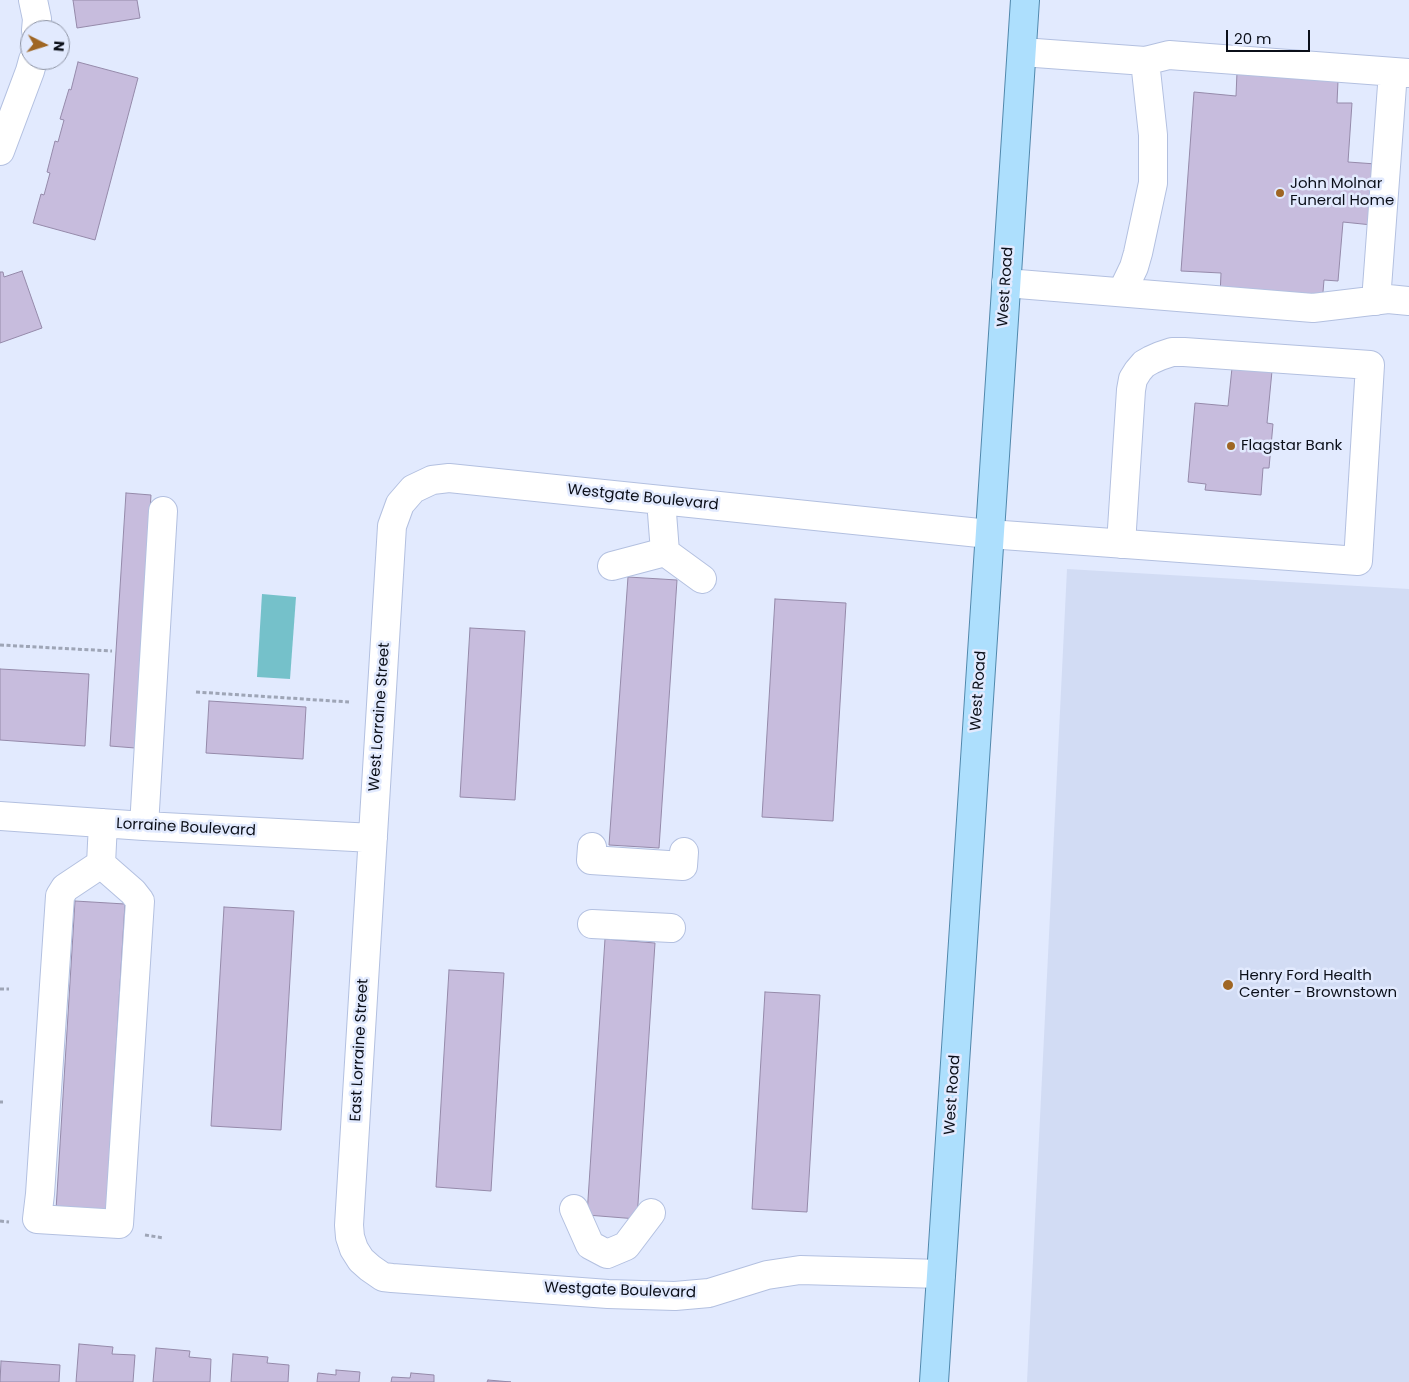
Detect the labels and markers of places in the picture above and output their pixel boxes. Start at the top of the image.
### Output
place label: John Molnar Funeral Home [1290,175,1394,210]
marker: John Molnar Funeral Home [1274,187,1286,199]
place label: Flagstar Bank [1241,437,1342,455]
marker: Flagstar Bank [1225,440,1237,452]
place label: Henry Ford Health Center - Brownstown [1239,967,1397,1002]
marker: Henry Ford Health Center - Brownstown [1221,978,1235,992]

